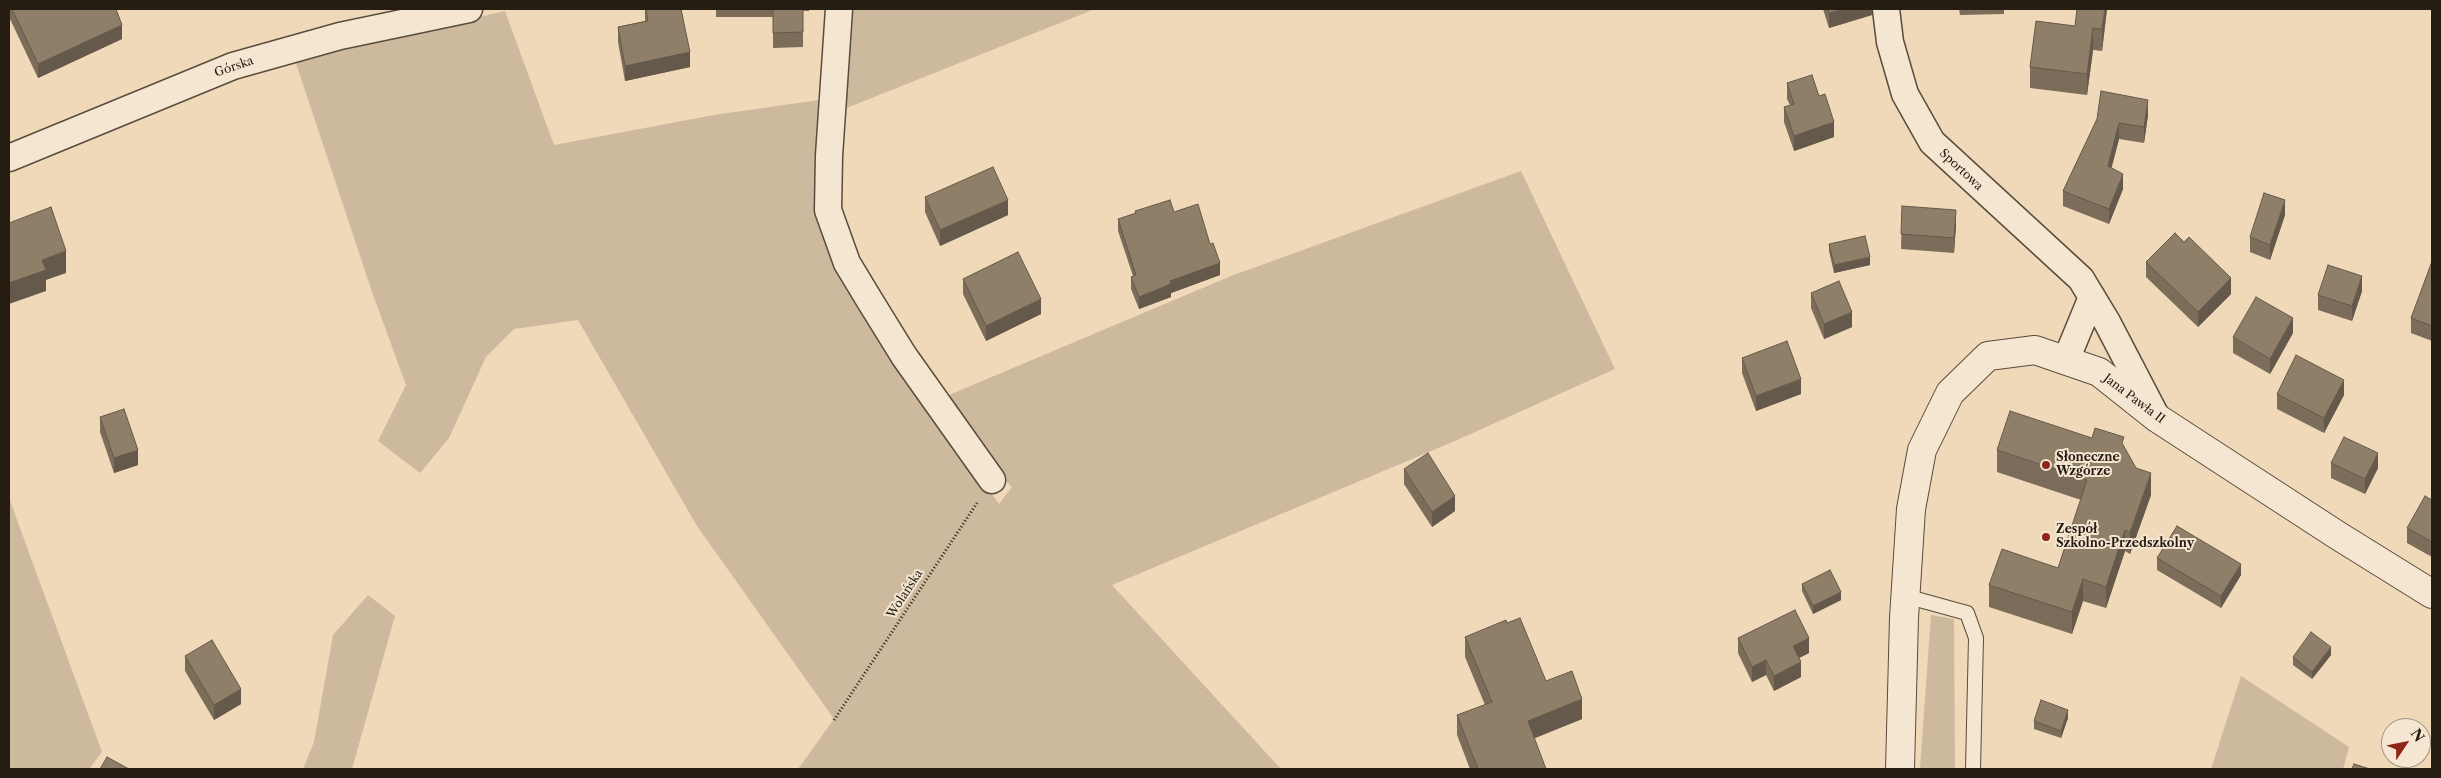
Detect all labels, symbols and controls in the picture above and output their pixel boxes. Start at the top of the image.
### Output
street label: Górska [213,54,255,80]
street label: Sportowa [1936,146,1986,194]
street label: Jana Pawła II [2100,371,2168,427]
place label: Słoneczne Wzgórze [2056,451,2120,479]
marker: Słoneczne Wzgórze [2040,459,2052,471]
place label: Zespół Szkolno-Przedszkolny [2056,523,2194,551]
marker: Zespół Szkolno-Przedszkolny [2040,531,2052,543]
street label: Wolańska [884,567,926,621]
north arrow [2381,718,2431,768]
text: N [2407,725,2428,745]

